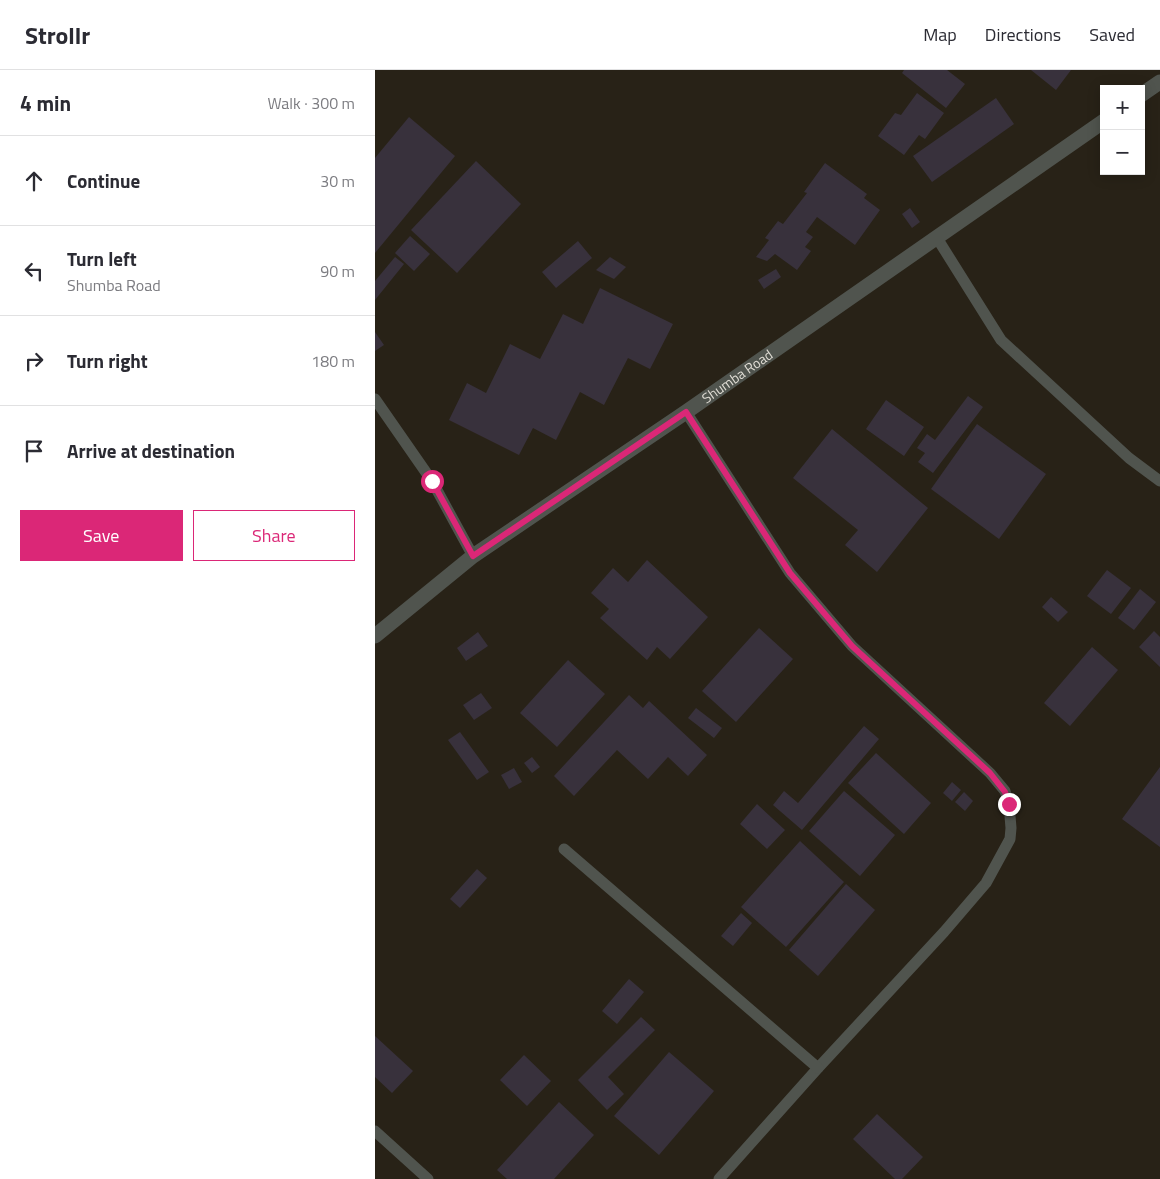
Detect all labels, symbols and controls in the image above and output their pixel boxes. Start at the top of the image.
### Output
text: Strollr [25,17,90,53]
text: Map [923,21,957,48]
text: Directions [985,21,1061,48]
text: Saved [1089,21,1135,48]
map controls [1100,85,1145,175]
button: + [1100,85,1145,130]
text: 4 min [20,87,71,119]
text: Walk · 300 m [267,91,355,115]
button: − [1100,130,1145,175]
text: Continue [67,166,140,195]
icon: ahead [20,167,48,195]
text: 30 m [320,169,355,193]
text: Turn left [67,244,137,273]
icon: left [20,257,48,285]
text: 90 m [320,259,355,283]
text: Shumba Road [67,273,161,297]
street label: Shumba Road [697,344,777,408]
text: Turn right [67,346,148,375]
icon: right [20,347,48,375]
text: 180 m [311,349,355,373]
text: Arrive at destination [67,436,235,465]
icon: arrive [20,437,48,465]
route start [421,470,444,493]
button: Save [20,510,183,561]
button: Share [193,510,355,561]
route end [998,793,1021,816]

